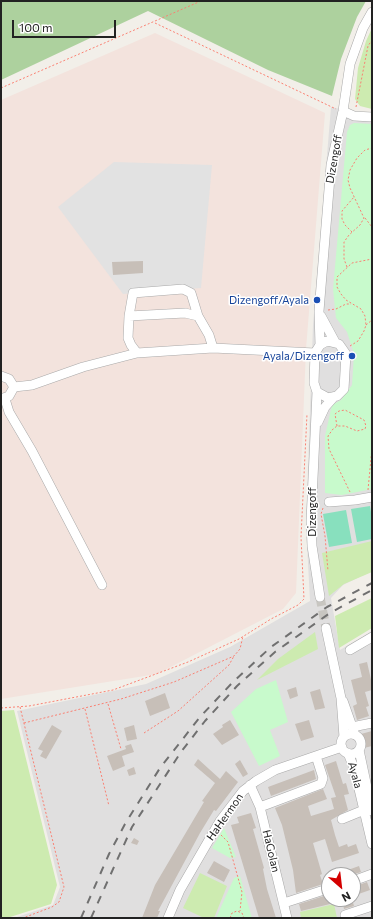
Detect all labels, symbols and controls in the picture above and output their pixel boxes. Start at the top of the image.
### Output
scale bar [14,12,118,38]
text: 100 m [19,20,53,34]
street label: Dizengoff [323,134,345,184]
place label: Dizengoff/Ayala [229,293,309,307]
marker: Dizengoff/Ayala [312,295,322,305]
place label: Ayala/Dizengoff [263,349,344,363]
marker: Ayala/Dizengoff [347,351,357,361]
street label: Dizengoff [305,487,319,537]
street label: Ayala [345,760,365,790]
street label: HaHermon [204,791,246,843]
street label: HaGolan [260,828,282,874]
north arrow [321,867,361,907]
text: N [340,889,353,905]

